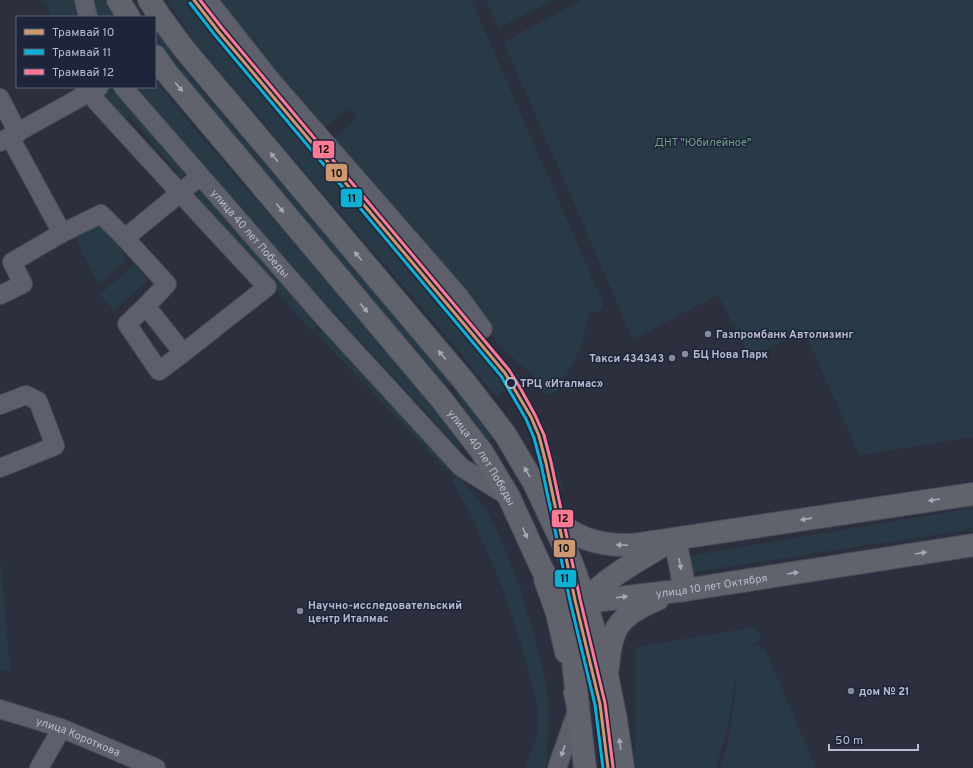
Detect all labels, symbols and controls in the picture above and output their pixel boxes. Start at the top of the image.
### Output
legend [16,16,156,88]
text: Трамвай 10 [52,25,115,41]
text: Трамвай 11 [52,45,111,61]
text: Трамвай 12 [52,65,114,81]
one-way arrow [174,82,183,92]
park label: ДНТ "Юбилейное" [655,136,751,150]
line badge: 12 [312,140,335,159]
text: 12 [318,143,330,157]
one-way arrow [270,153,279,162]
line badge: 10 [325,163,348,182]
text: 10 [331,167,343,181]
street label: улица 40 лет Победы [207,187,292,281]
line badge: 11 [340,188,363,208]
text: 11 [348,192,356,206]
one-way arrow [276,203,285,213]
one-way arrow [354,251,363,262]
one-way arrow [359,302,368,313]
place label: Газпромбанк Автолизинг [716,328,854,342]
marker: Газпромбанк Автолизинг [703,329,713,339]
place label: БЦ Нова Парк [693,348,769,362]
marker: БЦ Нова Парк [680,349,690,359]
one-way arrow [438,350,447,361]
place label: Такси 434343 [589,352,664,366]
marker: Такси 434343 [667,353,677,363]
marker: ТРЦ «Италмас» [505,377,517,389]
place label: ТРЦ «Италмас» [520,377,603,391]
street label: улица 40 лет Победы [444,407,518,508]
one-way arrow [523,466,530,478]
one-way arrow [928,497,941,503]
line badge: 12 [551,509,574,528]
text: 12 [557,512,569,526]
one-way arrow [800,516,812,522]
one-way arrow [522,527,528,538]
line badge: 10 [553,539,576,558]
one-way arrow [616,541,628,548]
text: 10 [558,542,570,556]
one-way arrow [915,550,927,556]
one-way arrow [677,558,683,570]
line badge: 11 [554,569,577,588]
one-way arrow [787,570,799,576]
street label: улица 10 лет Октября [655,571,768,601]
text: 11 [561,572,569,586]
one-way arrow [616,594,628,600]
place label: Научно-исследовательский центр Италмас [308,599,462,626]
marker: Научно-исследовательский центр Италмас [295,606,305,616]
place label: дом № 21 [859,685,909,699]
marker: дом № 21 [846,686,856,696]
street label: улица Короткова [34,715,122,760]
scale bar [829,726,918,752]
text: 50 m [835,733,863,749]
one-way arrow [617,738,623,750]
one-way arrow [560,745,566,757]

